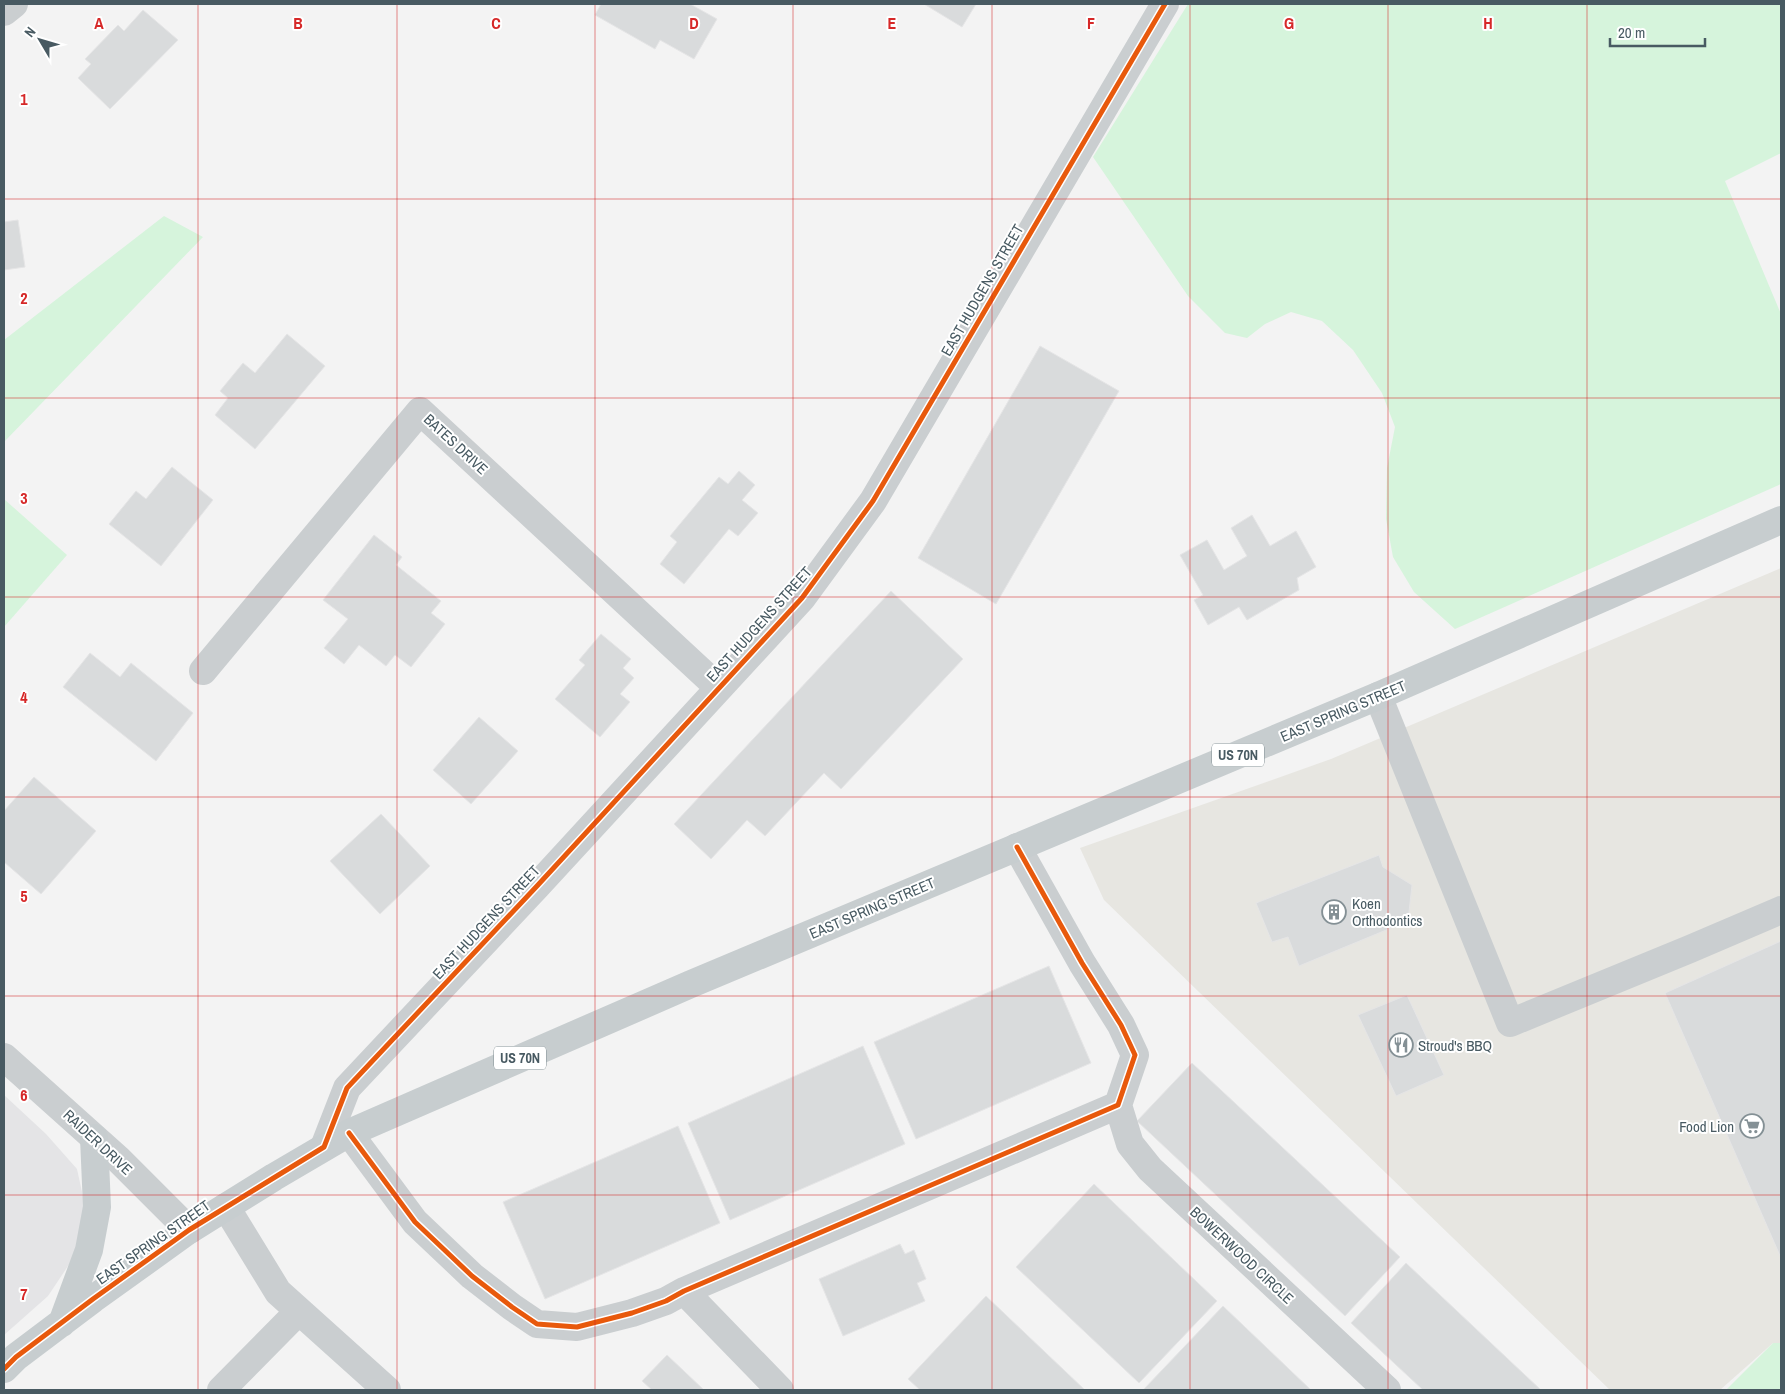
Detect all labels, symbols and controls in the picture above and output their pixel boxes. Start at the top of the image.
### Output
text: A [94,12,104,34]
text: B [293,12,303,34]
text: C [491,12,501,34]
text: D [689,12,699,34]
text: E [888,12,897,34]
text: F [1087,12,1095,34]
text: G [1284,12,1294,34]
text: H [1483,12,1493,34]
north arrow [15,15,65,65]
scale bar [1610,15,1705,47]
text: 20 m [1618,22,1645,43]
text: N [20,23,39,41]
text: 1 [20,88,28,110]
street label: EAST HUDGENS STREET [936,220,1029,360]
text: 2 [20,287,28,309]
street label: BATES DRIVE [419,409,493,479]
text: 3 [20,487,28,509]
street label: EAST HUDGENS STREET [701,561,817,686]
street label: EAST SPRING STREET [1277,675,1409,747]
text: 4 [20,686,28,708]
road number: US 70N [1212,744,1264,766]
street label: EAST HUDGENS STREET [428,860,545,984]
street label: EAST SPRING STREET [806,872,938,944]
text: 5 [20,885,28,907]
place label: Koen Orthodontics [1352,893,1422,931]
building icon: Koen Orthodontics [1321,899,1347,925]
restaurant icon: Stroud's BBQ [1388,1032,1414,1058]
place label: Stroud's BBQ [1418,1035,1492,1056]
road number: US 70N [494,1046,546,1070]
text: 6 [20,1084,28,1106]
street label: RAIDER DRIVE [59,1104,137,1180]
supermarket icon: Food Lion [1739,1113,1765,1139]
place label: Food Lion [1679,1116,1734,1137]
street label: EAST SPRING STREET [92,1195,214,1289]
street label: BOWERWOOD CIRCLE [1186,1201,1298,1309]
text: 7 [20,1283,28,1305]

